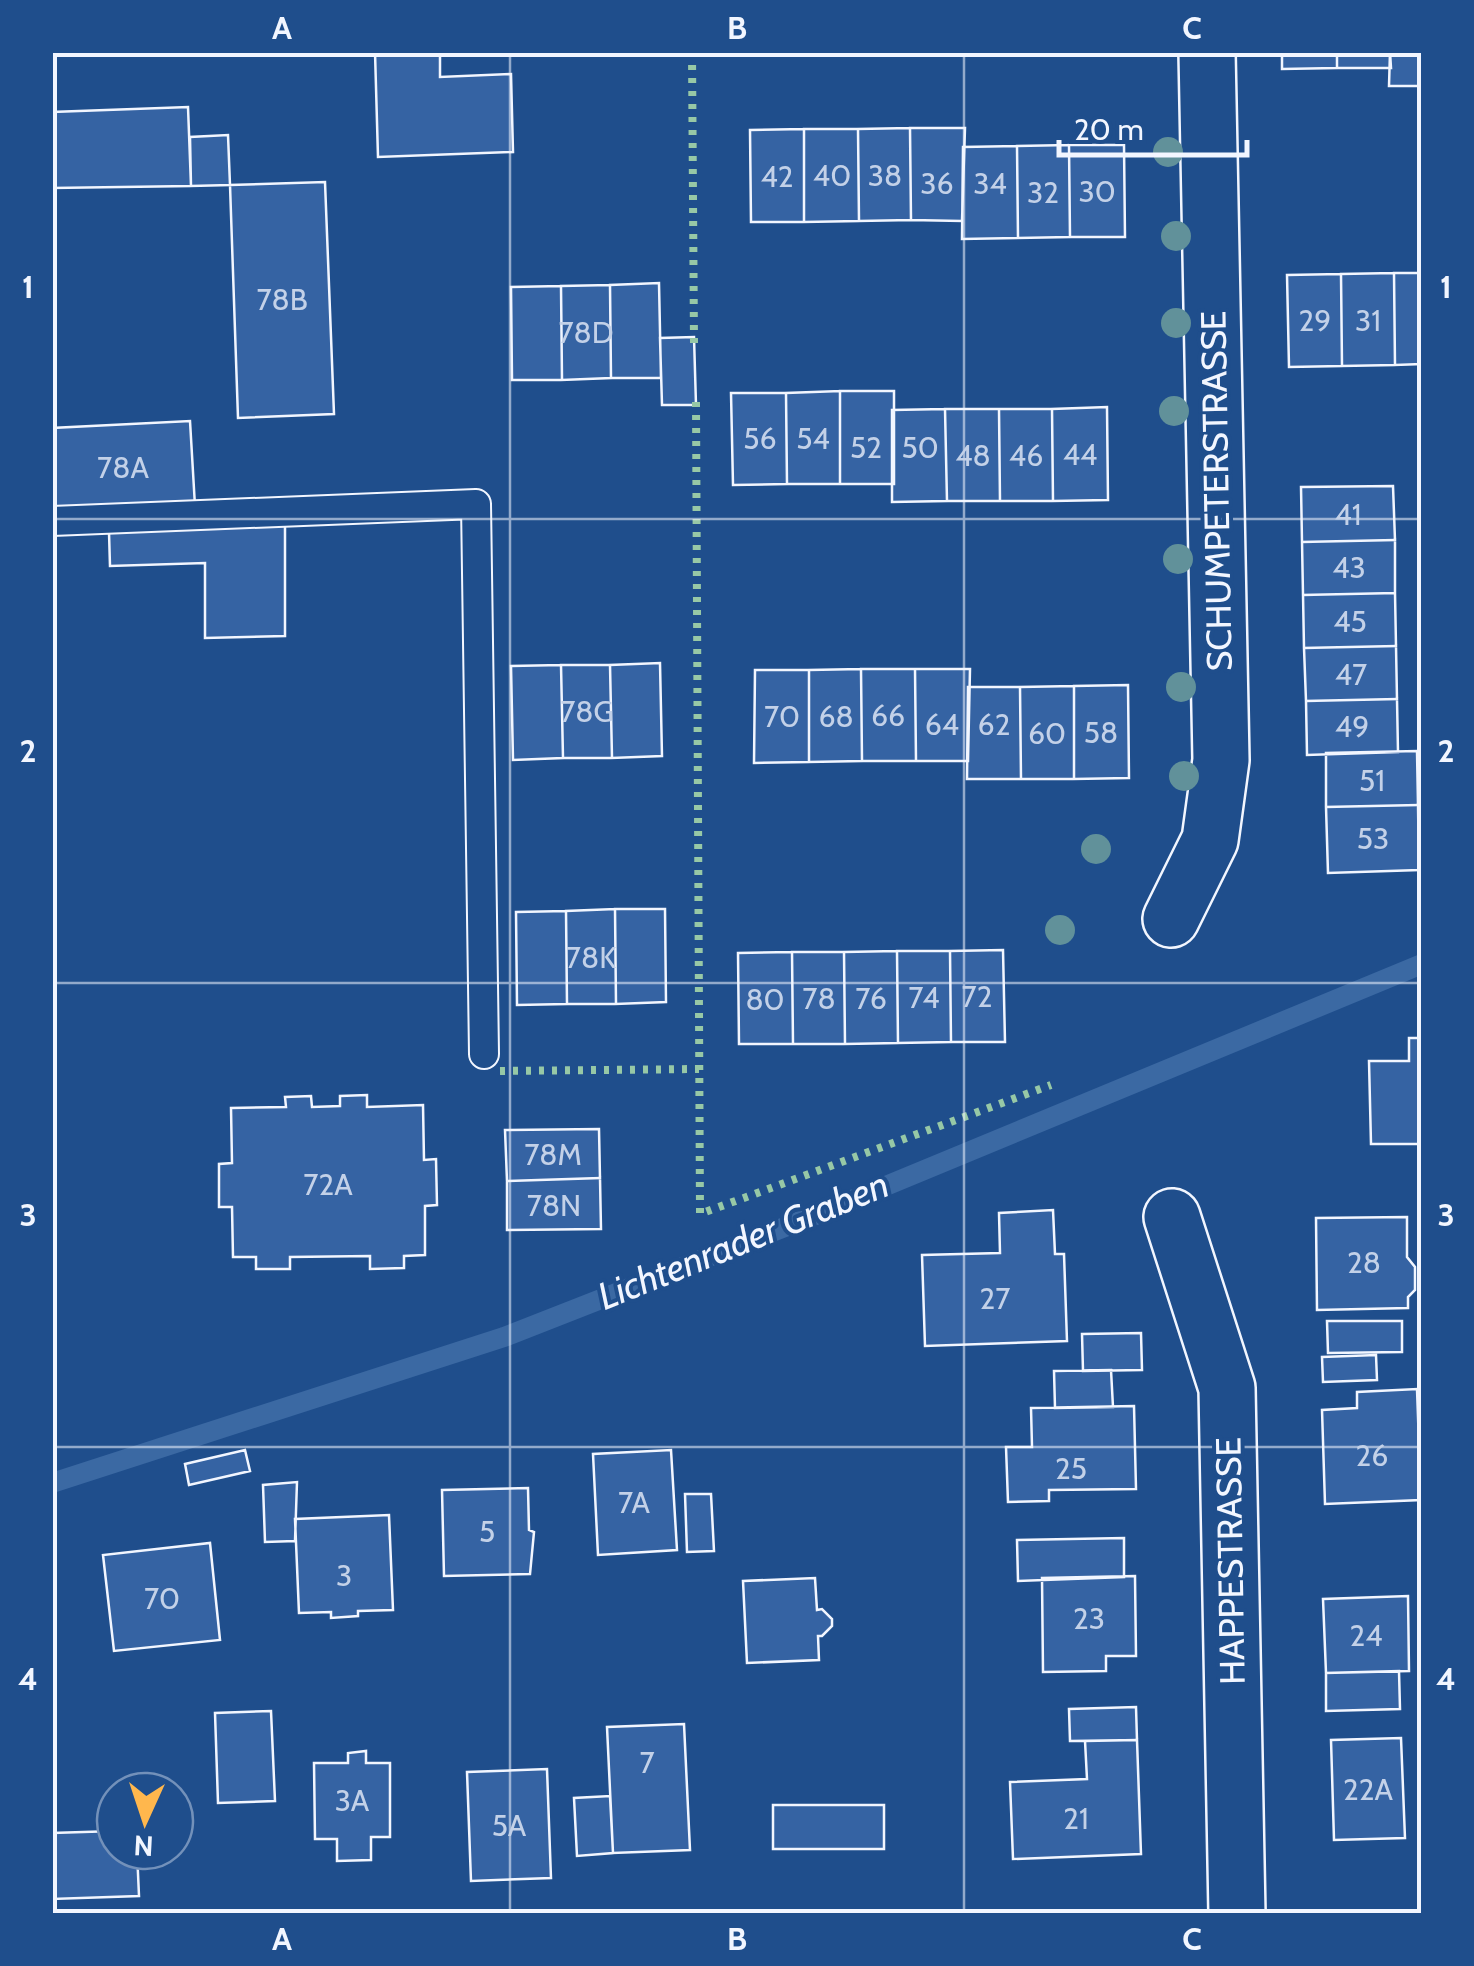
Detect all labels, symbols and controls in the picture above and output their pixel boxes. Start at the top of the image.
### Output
text: A [272,8,292,47]
text: B [727,8,747,47]
text: C [1182,8,1202,47]
scale bar [1059,95,1246,157]
text: 20 m [1074,111,1144,148]
house number: 40 [813,157,851,194]
house number: 38 [868,157,902,194]
house number: 42 [760,158,794,195]
house number: 36 [920,165,954,202]
house number: 34 [973,165,1007,202]
house number: 30 [1078,173,1116,210]
house number: 32 [1027,174,1059,211]
text: 1 [22,267,34,306]
text: 1 [1440,267,1452,306]
house number: 78B [256,281,308,318]
house number: 29 [1299,302,1331,339]
house number: 31 [1355,302,1381,339]
street label: SCHUMPETERSTRASSE [1191,310,1241,672]
house number: 78D [558,314,614,351]
house number: 56 [743,420,777,457]
house number: 54 [796,420,830,457]
house number: 52 [850,429,882,466]
house number: 50 [901,429,939,466]
house number: 44 [1063,436,1097,473]
house number: 48 [955,437,991,474]
house number: 46 [1009,437,1043,474]
house number: 78A [97,449,149,486]
house number: 41 [1334,496,1362,533]
house number: 43 [1332,549,1366,586]
house number: 45 [1333,603,1367,640]
house number: 47 [1335,656,1367,693]
house number: 78G [560,693,614,730]
house number: 66 [871,697,905,734]
house number: 70 [764,698,800,735]
house number: 68 [818,698,854,735]
house number: 64 [925,706,959,743]
house number: 62 [978,706,1010,743]
house number: 49 [1335,708,1369,745]
house number: 58 [1084,714,1118,751]
house number: 60 [1028,715,1066,752]
text: 2 [20,731,36,770]
text: 2 [1438,731,1454,770]
house number: 51 [1359,762,1385,799]
house number: 53 [1357,820,1389,857]
house number: 78K [566,939,616,976]
house number: 72 [962,978,992,1015]
house number: 74 [908,979,940,1016]
house number: 78 [802,980,836,1017]
house number: 76 [855,980,887,1017]
house number: 80 [745,981,785,1018]
house number: 78M [524,1136,582,1173]
water label: Lichtenrader Graben [591,1160,895,1320]
house number: 72A [303,1166,353,1203]
house number: 78N [527,1187,581,1224]
text: 3 [19,1195,37,1234]
text: 3 [1437,1195,1455,1234]
house number: 28 [1347,1244,1381,1281]
house number: 27 [980,1280,1010,1317]
street label: HAPPESTRASSE [1206,1437,1254,1685]
house number: 26 [1356,1437,1388,1474]
house number: 25 [1055,1450,1087,1487]
house number: 7A [618,1484,651,1521]
house number: 5 [479,1513,495,1550]
house number: 3 [336,1557,352,1594]
house number: 70 [144,1580,180,1617]
house number: 23 [1073,1600,1105,1637]
house number: 24 [1349,1617,1383,1654]
text: 4 [18,1659,38,1698]
text: 4 [1436,1659,1456,1698]
house number: 7 [639,1744,655,1781]
north arrow [95,1771,195,1871]
house number: 22A [1343,1771,1393,1808]
house number: 3A [335,1782,370,1819]
house number: 21 [1063,1800,1089,1837]
house number: 5A [492,1807,527,1844]
text: N [133,1828,154,1863]
text: A [272,1919,292,1958]
text: B [727,1919,747,1958]
text: C [1182,1919,1202,1958]

